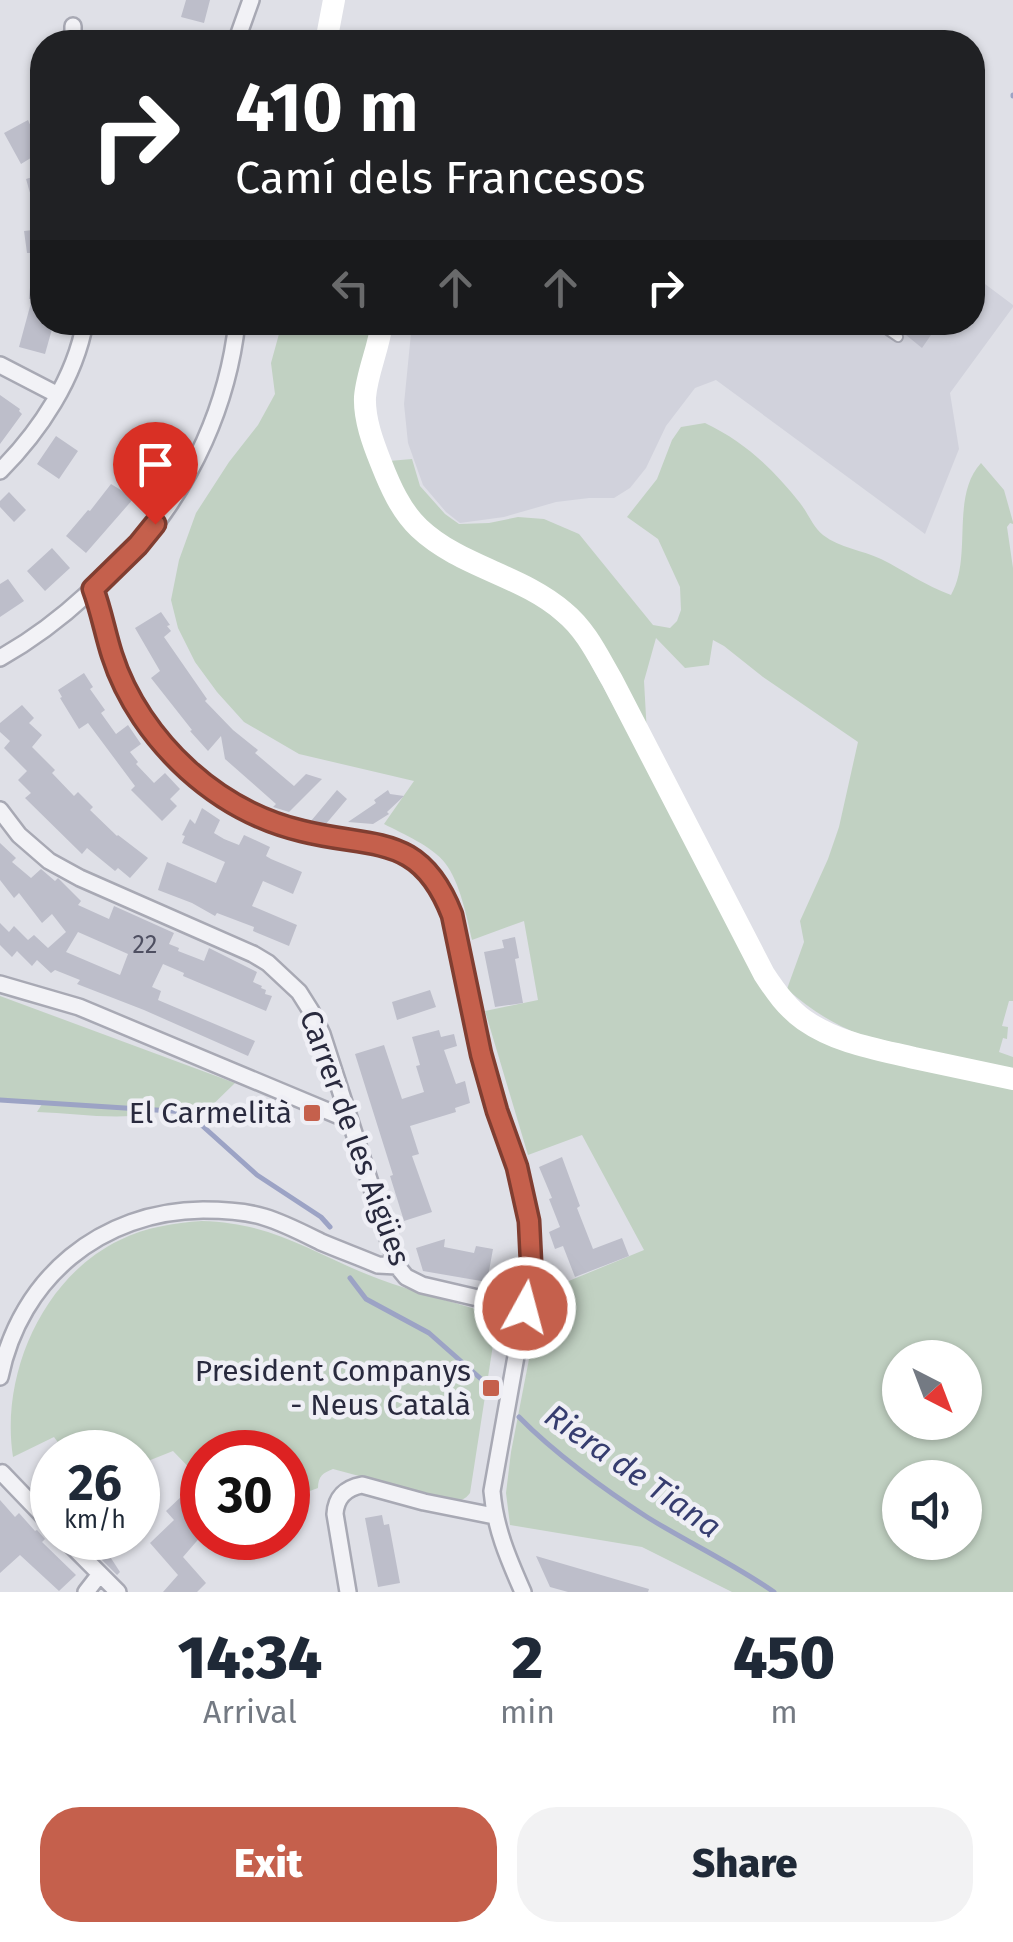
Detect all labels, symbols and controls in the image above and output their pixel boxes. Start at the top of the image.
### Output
text: 410 m [235,66,419,150]
icon: right [70,70,200,200]
text: Camí dels Francesos [235,151,646,205]
icon: left [323,260,378,315]
icon: ahead [428,260,483,315]
icon: ahead [533,260,588,315]
icon: right [638,260,693,315]
pin [113,422,198,525]
icon: arrive [128,437,183,492]
house number: 22 [133,930,157,960]
street label: Carrer de les Aigües [292,1005,418,1271]
place label: El Carmelità [129,1095,292,1131]
marker: El Carmelità [301,1102,323,1124]
position arrow [473,1256,577,1360]
north arrow [882,1340,982,1440]
map controls [882,1340,982,1560]
place label: President Companys - Neus Català [195,1353,471,1423]
marker: President Companys - Neus Català [480,1377,502,1399]
water label: Riera de Tiana [538,1396,728,1546]
speed limit sign: 30 [180,1430,310,1560]
text: 26 [68,1453,122,1513]
button: sound [882,1460,982,1560]
text: km/h [64,1505,126,1535]
text: 14:34 [178,1622,322,1694]
text: 2 [512,1622,543,1694]
text: 450 [733,1622,835,1694]
text: Arrival [203,1693,297,1731]
text: min [500,1693,555,1731]
text: m [770,1693,798,1731]
button: Exit [40,1807,497,1922]
button: Share [517,1807,973,1922]

